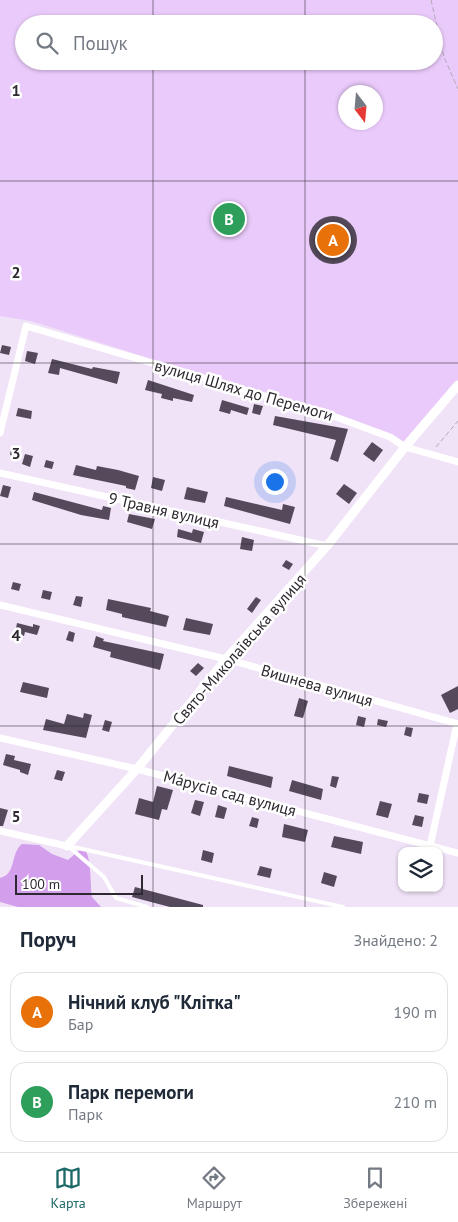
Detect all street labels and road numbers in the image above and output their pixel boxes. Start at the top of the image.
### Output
street label: вулиця Шлях до Перемоги [152,355,336,425]
street label: 9 Травня вулиця [107,488,221,532]
street label: Свято-Миколаївська вулиця [168,569,310,729]
street label: Вишнева вулиця [259,660,375,710]
street label: Мáрусів сад вулиця [161,766,299,820]

